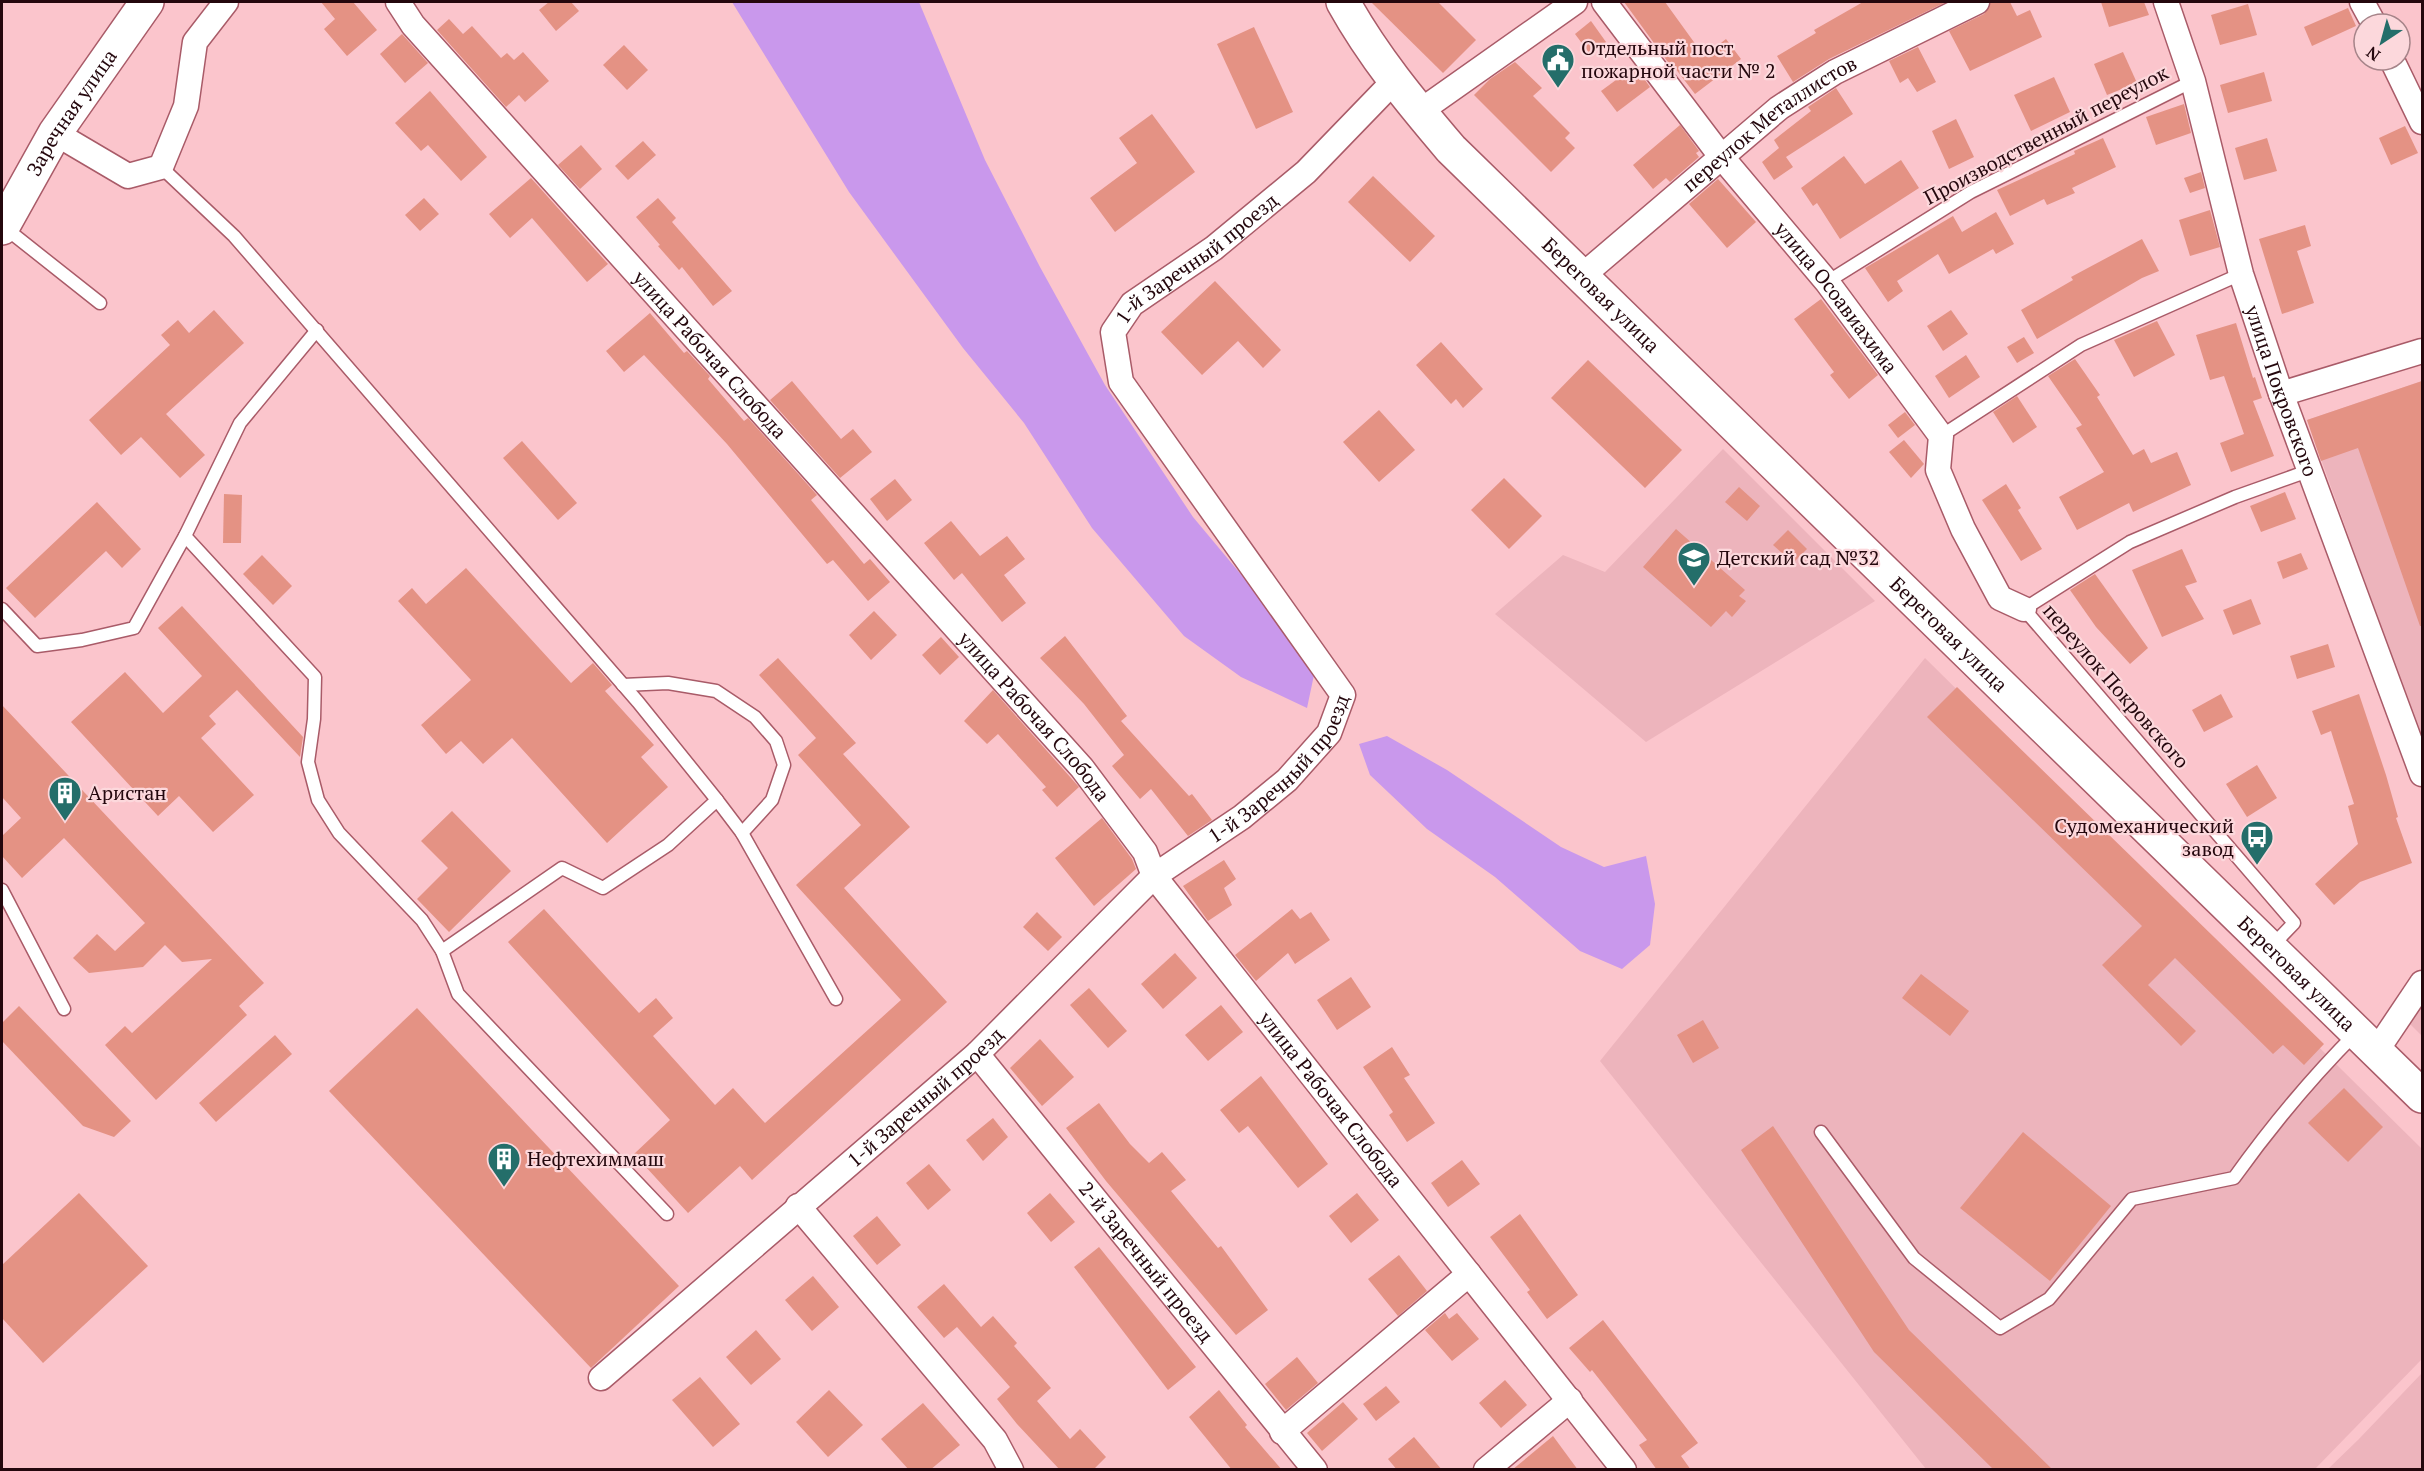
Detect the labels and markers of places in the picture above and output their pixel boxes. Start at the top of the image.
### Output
place label: Отдельный пост пожарной части № 2 [1581,34,1776,84]
public building icon: Отдельный пост пожарной части № 2 [1540,42,1576,89]
school or university icon: Детский сад №32 [1676,540,1712,587]
place label: Детский сад №32 [1717,544,1879,571]
building icon: Аристан [47,775,83,822]
place label: Аристан [88,779,166,806]
place label: Судомеханический завод [2054,812,2234,862]
bus stop icon: Судомеханический завод [2239,819,2275,866]
building icon: Нефтехиммаш [486,1141,522,1188]
place label: Нефтехиммаш [527,1145,664,1172]

